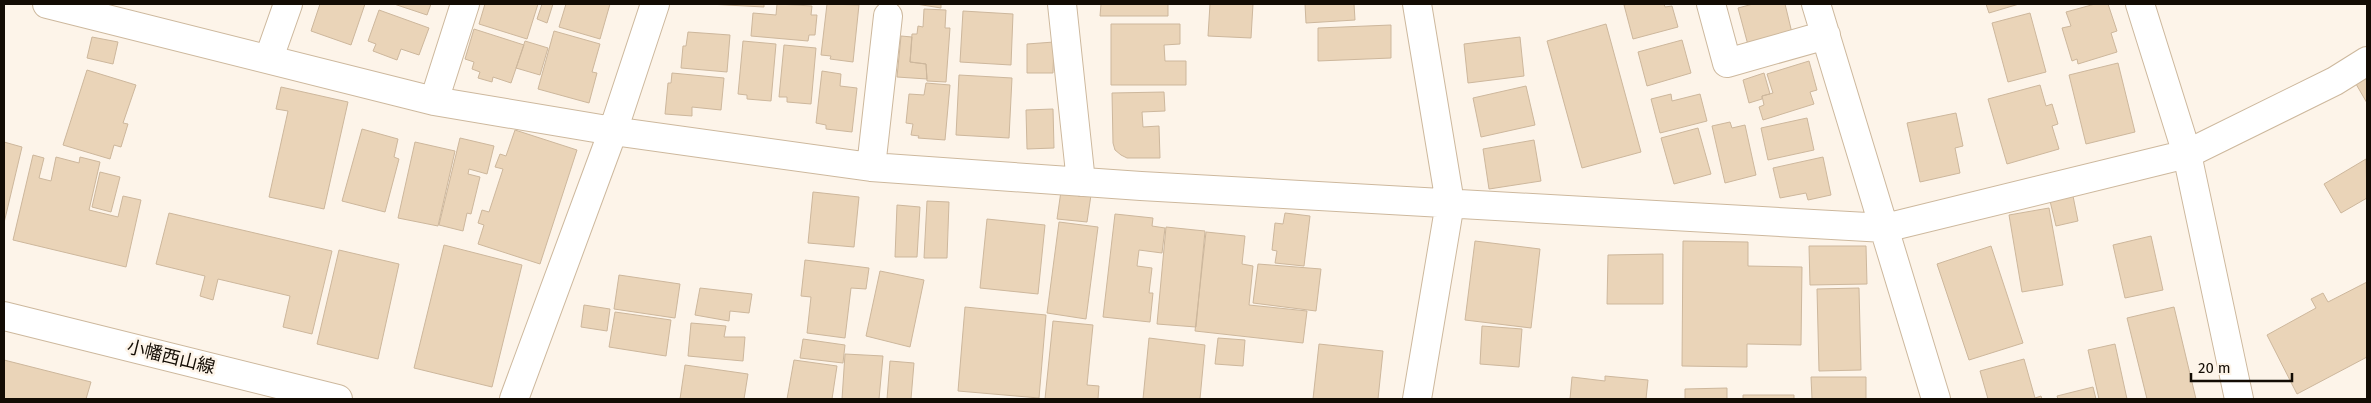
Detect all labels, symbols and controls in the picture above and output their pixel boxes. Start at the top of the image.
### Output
street label: 小幡西山線 [125,335,217,379]
scale bar [2191,350,2292,382]
text: 20 m [2198,359,2231,377]

